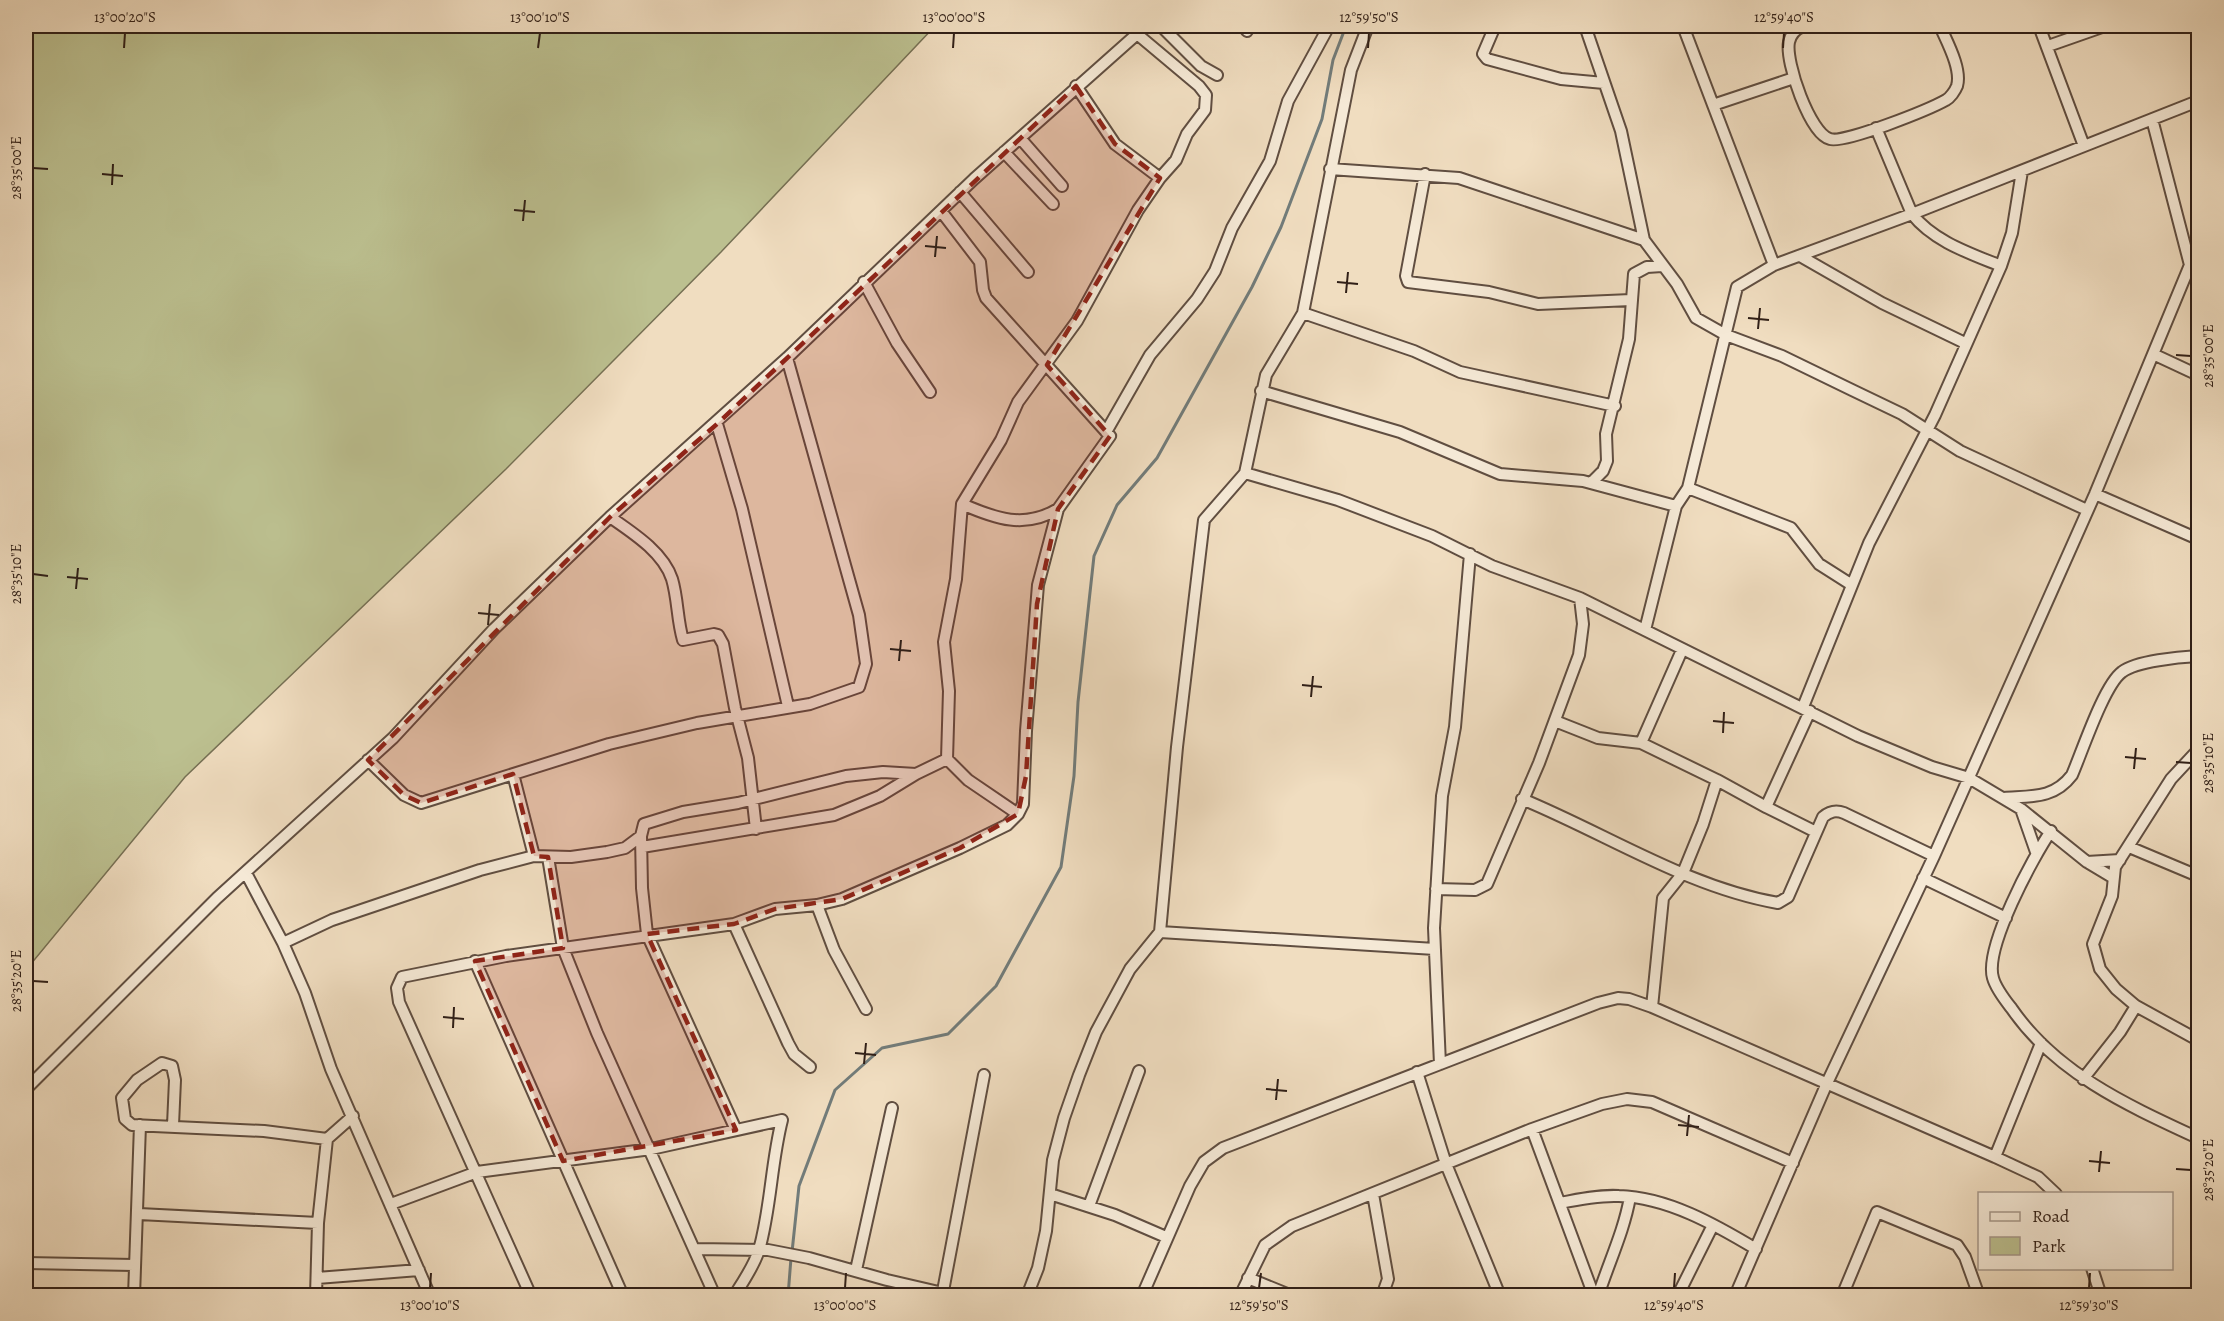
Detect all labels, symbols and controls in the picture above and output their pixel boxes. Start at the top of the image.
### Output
text: 13°00'20"S [94,7,156,27]
text: 13°00'10"S [510,7,570,27]
text: 13°00'00"S [923,7,985,27]
text: 12°59'50"S [1339,7,1399,27]
text: 12°59'40"S [1754,7,1814,27]
text: 28°35'00"E [6,136,26,200]
text: 28°35'00"E [2198,324,2218,388]
text: 28°35'10"E [6,544,26,604]
text: 28°35'10"E [2198,733,2218,793]
text: 28°35'20"E [6,950,26,1012]
text: 28°35'20"E [2198,1139,2218,1201]
legend [1978,1192,2173,1270]
text: Road [2032,1204,2070,1228]
text: Park [2032,1234,2066,1258]
text: 13°00'10"S [400,1295,460,1315]
text: 13°00'00"S [814,1295,876,1315]
text: 12°59'50"S [1229,1295,1289,1315]
text: 12°59'40"S [1644,1295,1704,1315]
text: 12°59'30"S [2059,1295,2119,1315]

